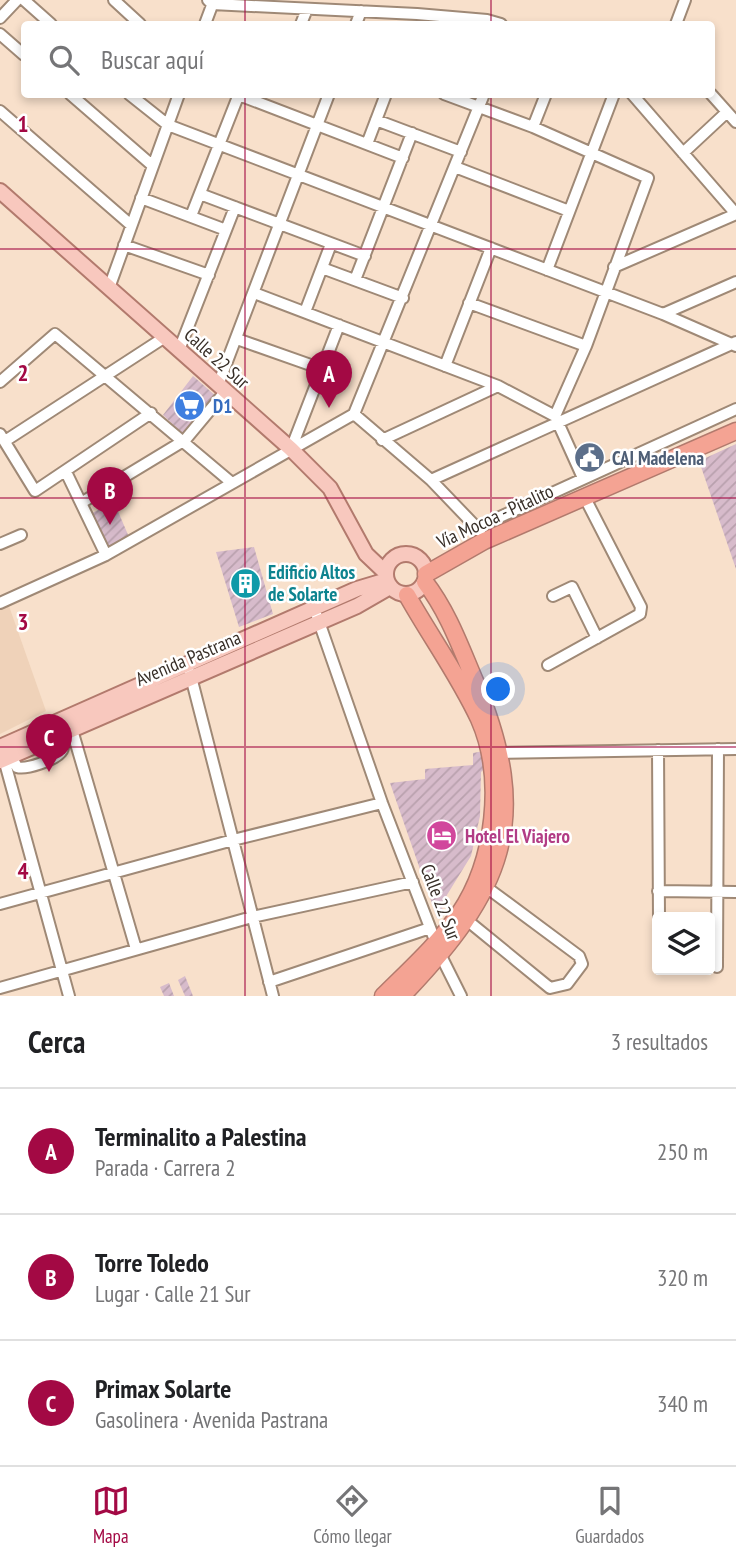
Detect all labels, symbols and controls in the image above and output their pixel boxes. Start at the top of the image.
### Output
search box [21,21,715,98]
icon: search [45,41,83,79]
text: Buscar aquí [101,43,204,76]
text: 1 [18,109,29,138]
street label: Calle 22 Sur [179,322,255,394]
pin: A [306,350,352,408]
text: 2 [18,358,29,387]
supermarket icon: D1 [173,389,207,423]
place label: D1 [213,394,232,418]
public building icon: CAI Madelena [572,441,606,475]
place label: CAI Madelena [612,446,704,470]
pin: B [87,467,133,525]
street label: Vía Mocoa - Pitalito [432,479,557,554]
place label: Edificio Altos de Solarte [268,560,355,606]
building icon: Edificio Altos de Solarte [228,566,262,600]
text: 3 [18,607,29,636]
street label: Avenida Pastrana [132,625,244,691]
your location [481,672,515,706]
pin: C [26,714,72,772]
hotel icon: Hotel El Viajero [425,819,459,853]
place label: Hotel El Viajero [465,824,570,848]
text: 4 [18,856,29,885]
street label: Calle 22 Sur [416,861,467,944]
map controls [652,912,715,975]
button: layers [652,912,715,975]
text: Cerca [28,1022,85,1061]
text: 3 resultados [611,1027,708,1056]
text: Terminalito a Palestina [95,1120,306,1153]
text: A [45,1137,57,1166]
text: 250 m [657,1137,708,1166]
text: Parada · Carrera 2 [95,1153,236,1182]
text: Torre Toledo [95,1246,209,1279]
text: B [45,1263,57,1292]
text: 320 m [657,1263,708,1292]
text: Lugar · Calle 21 Sur [95,1279,251,1308]
text: Primax Solarte [95,1372,231,1405]
text: C [46,1389,56,1418]
text: 340 m [657,1389,708,1418]
text: Gasolinera · Avenida Pastrana [95,1405,328,1434]
tab: Mapa [92,1482,130,1548]
tab: Cómo llegar [313,1482,392,1548]
tab: Guardados [575,1482,644,1548]

